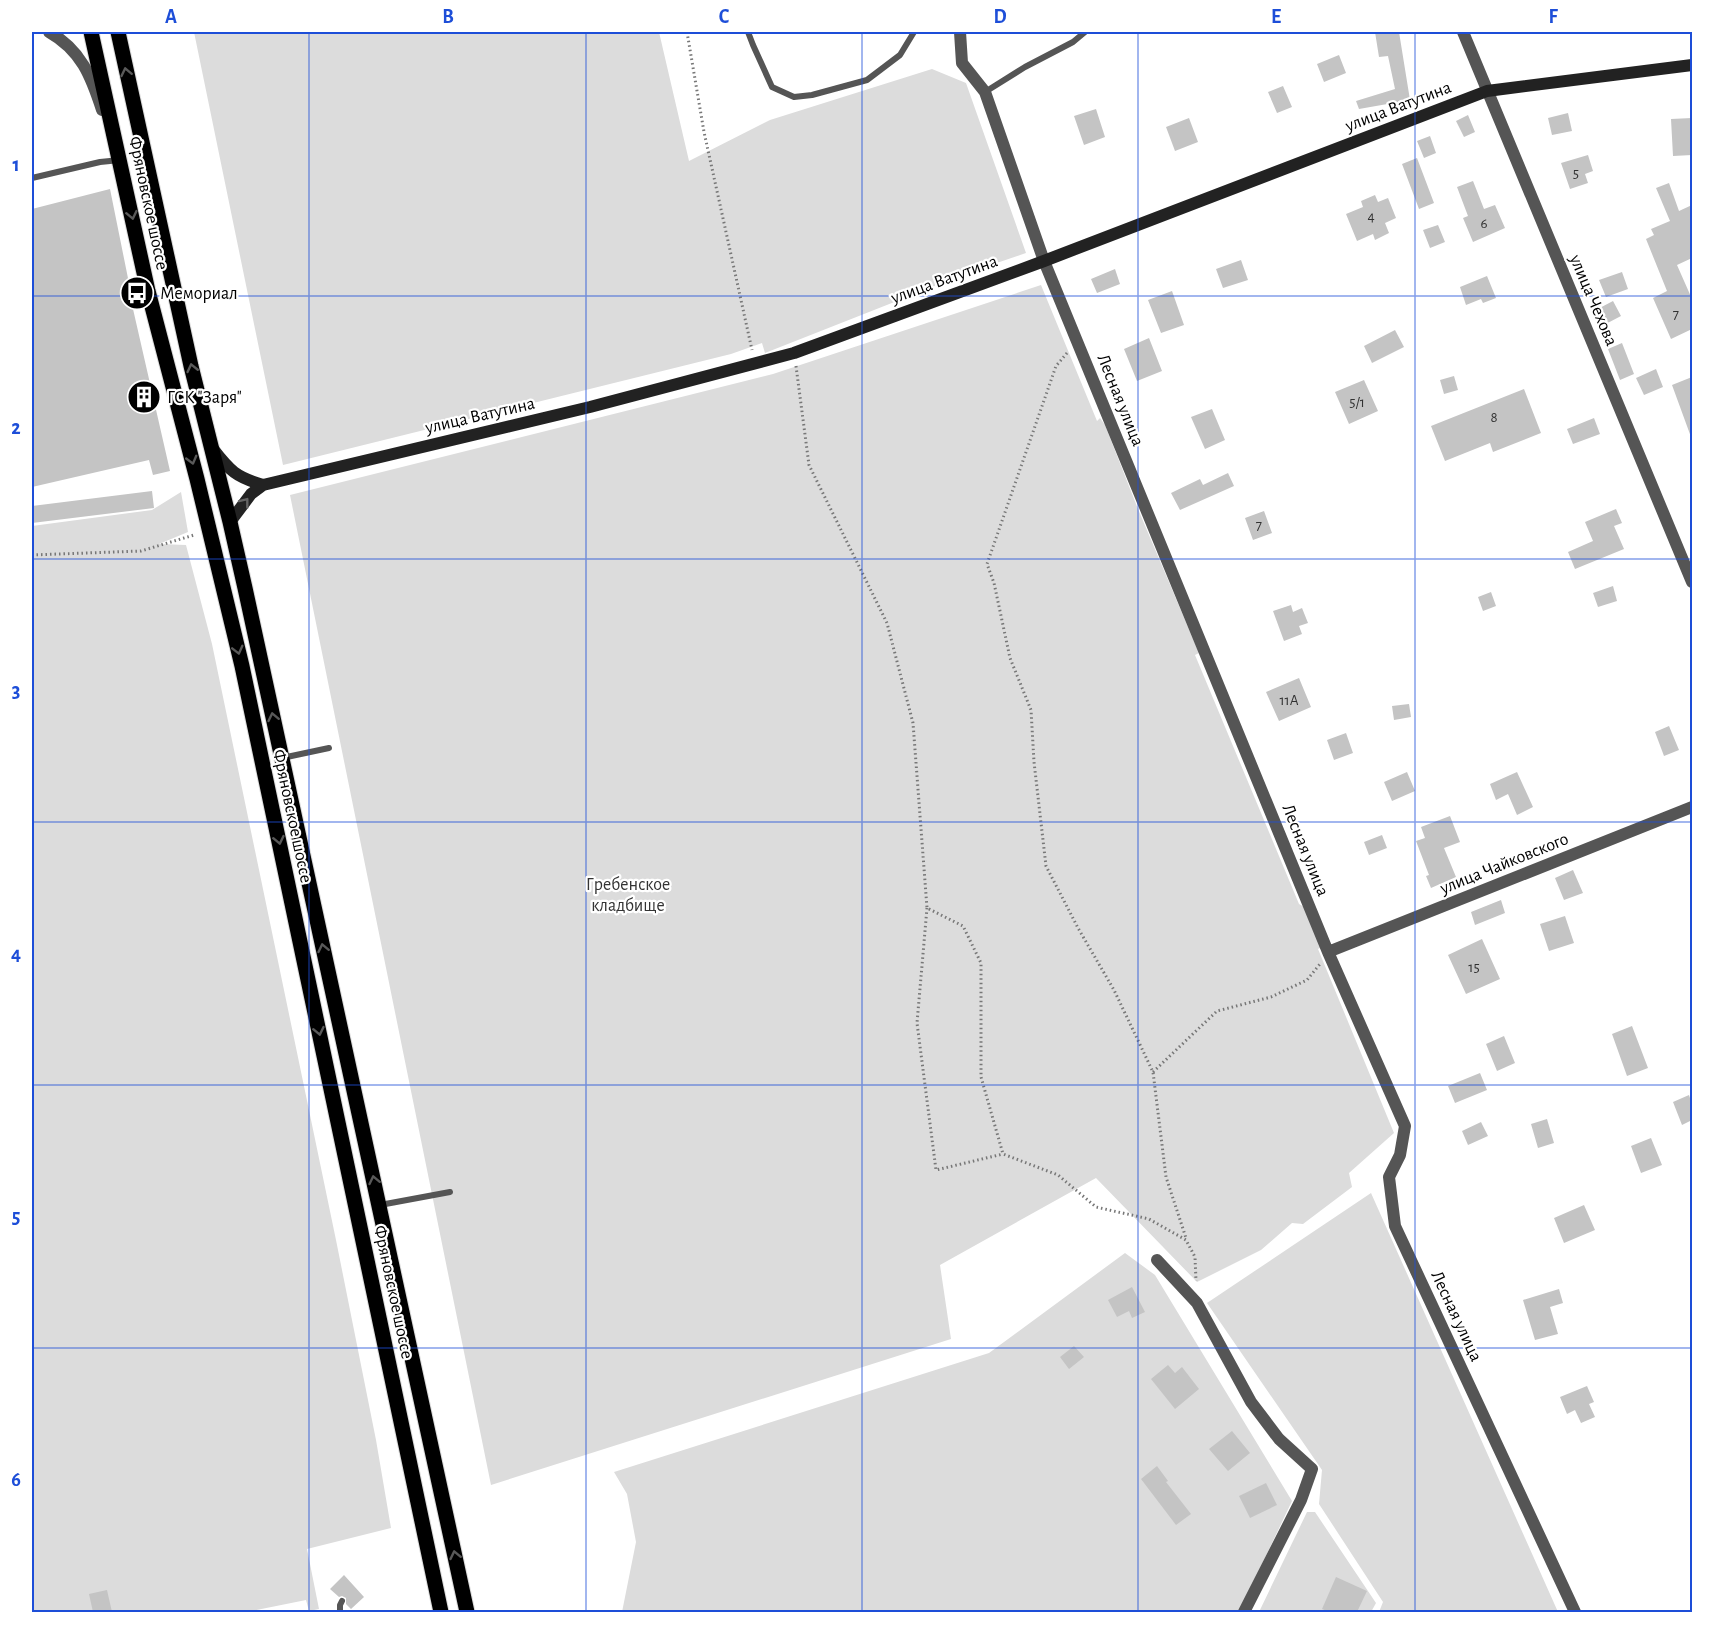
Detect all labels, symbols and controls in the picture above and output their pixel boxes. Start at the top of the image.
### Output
text: A [165,7,177,27]
text: B [442,7,454,27]
text: C [719,7,730,27]
text: D [993,7,1007,27]
text: E [1271,7,1281,27]
text: F [1548,7,1558,27]
one-way arrow [121,67,134,77]
street label: улица Ватутина [1342,78,1454,136]
street label: Фряновское шоссе [125,135,171,272]
text: 1 [12,155,20,175]
house number: 5 [1573,166,1579,181]
house number: 4 [1367,209,1375,224]
one-way arrow [124,210,137,220]
house number: 6 [1480,216,1488,231]
street label: улица Чехова [1565,251,1620,349]
street label: улица Ватутина [888,252,1000,308]
bus stop icon: Мемориал [119,275,155,311]
place label: Мемориал [160,285,238,303]
house number: 7 [1673,307,1679,322]
street label: Лесная улица [1093,352,1147,449]
one-way arrow [186,363,199,373]
building icon: ГСК "Заря" [126,379,162,415]
place label: ГСК "Заря" [167,389,242,407]
street label: улица Ватутина [423,395,537,438]
house number: 5/1 [1349,395,1365,410]
house number: 8 [1490,410,1498,425]
text: 2 [11,418,21,438]
one-way arrow [184,455,197,465]
one-way arrow [238,498,249,509]
house number: 7 [1256,518,1262,533]
one-way arrow [230,645,243,655]
text: 3 [12,681,20,701]
house number: 11А [1279,693,1299,708]
one-way arrow [267,712,280,722]
street label: Фряновское шоссе [269,748,315,885]
street label: Лесная улица [1278,802,1332,899]
street label: улица Чайковского [1437,830,1571,898]
one-way arrow [271,835,284,845]
park label: Гребенское кладбище [586,875,670,915]
text: 4 [11,944,21,964]
one-way arrow [317,944,330,954]
house number: 15 [1468,960,1480,975]
one-way arrow [312,1026,325,1036]
one-way arrow [368,1175,381,1185]
text: 5 [12,1207,20,1227]
street label: Фряновское шоссе [370,1224,416,1361]
street label: Лесная улица [1427,1268,1485,1364]
text: 6 [11,1470,21,1490]
one-way arrow [449,1551,462,1561]

